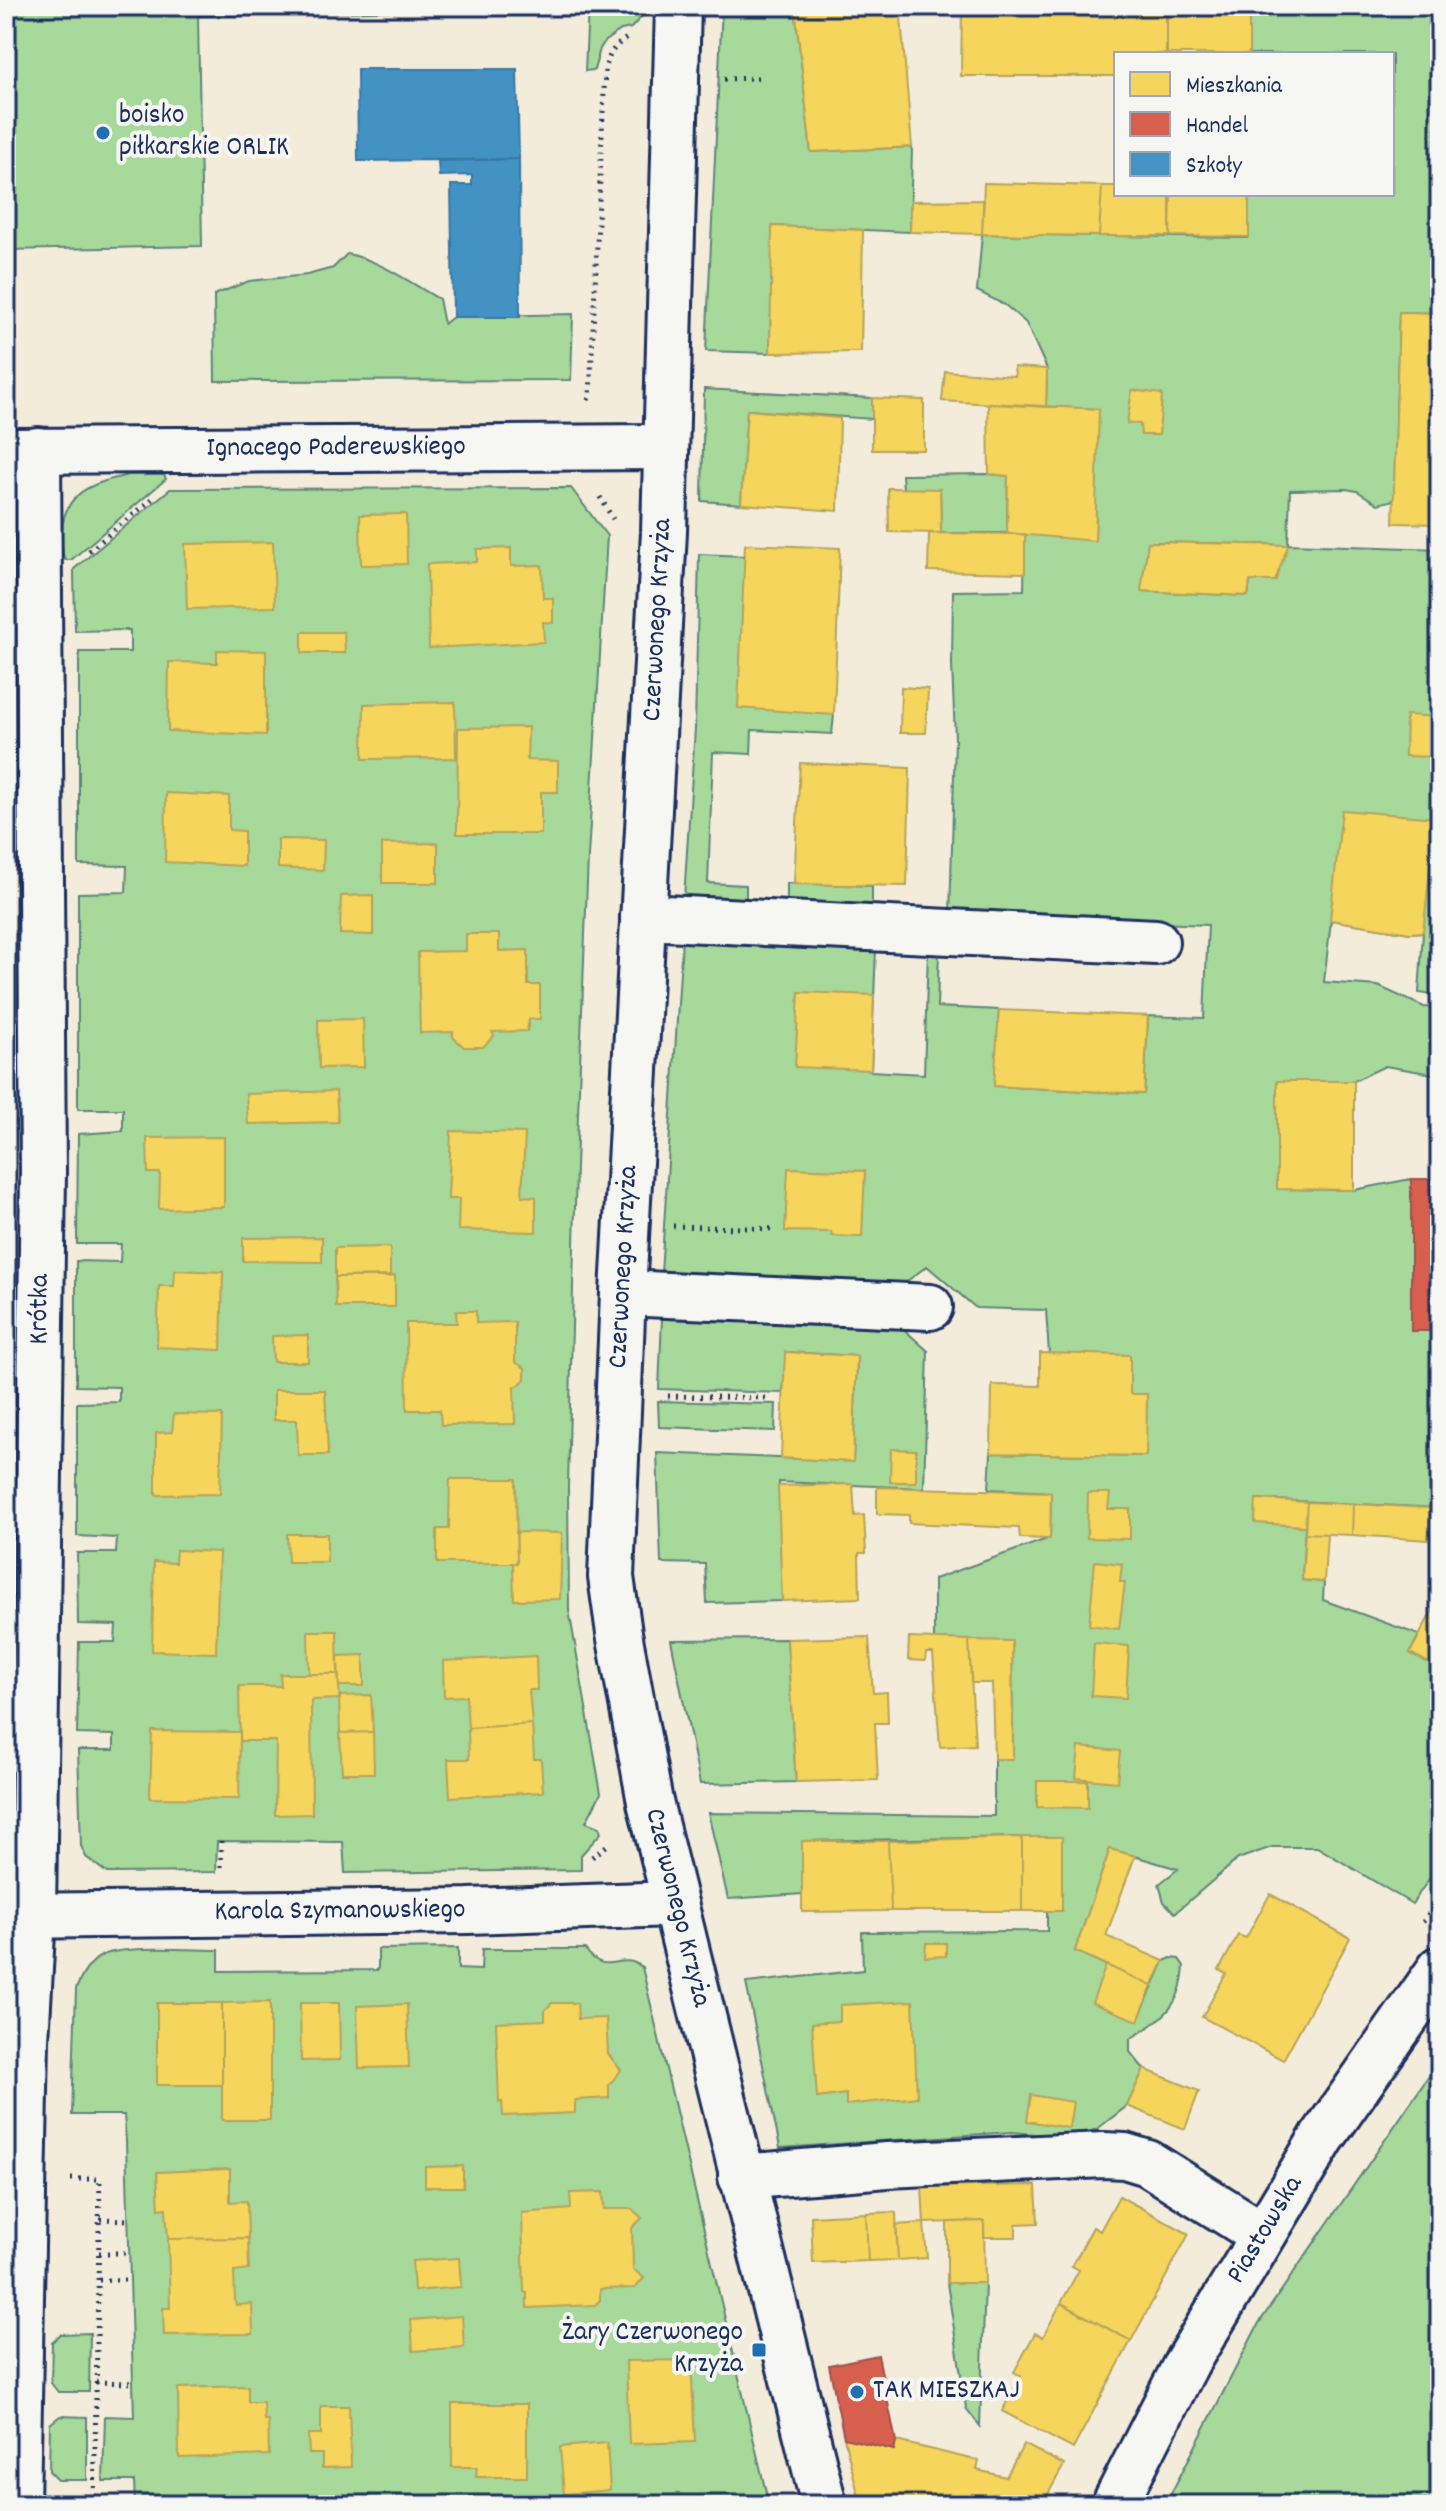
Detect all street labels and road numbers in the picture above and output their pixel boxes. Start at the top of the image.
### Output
street label: Ignacego Paderewskiego [206,428,466,470]
street label: Czerwonego Krzyża [634,517,684,722]
street label: Czerwonego Krzyża [600,1164,650,1369]
street label: Krótka [21,1273,62,1345]
street label: Czerwonego Krzyża [632,1804,720,2012]
street label: Karola Szymanowskiego [214,1891,466,1934]
street label: Piastowska [1218,2168,1315,2292]

